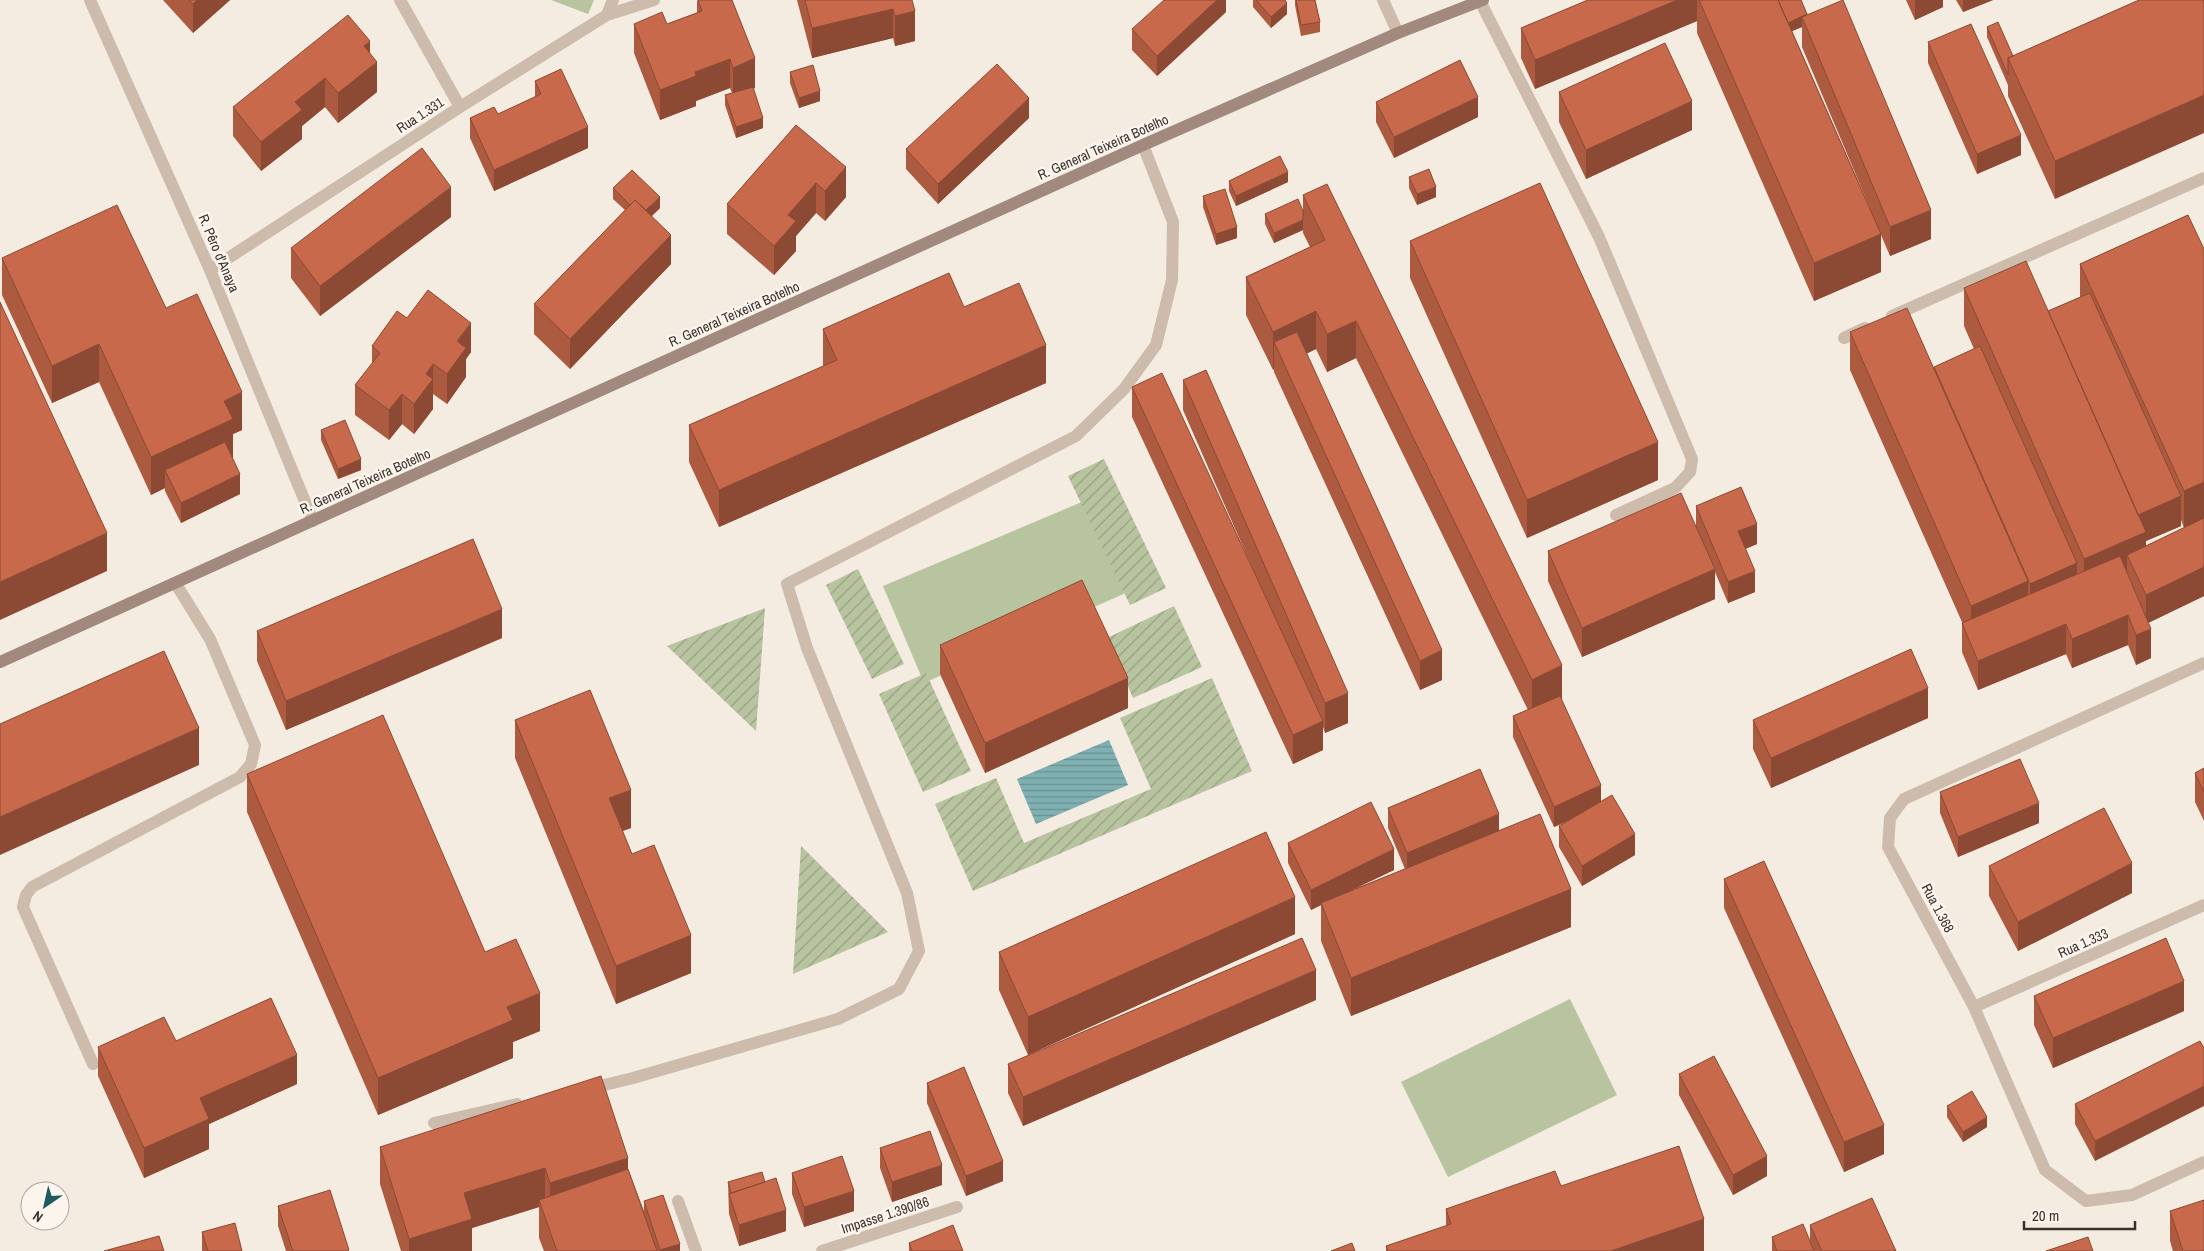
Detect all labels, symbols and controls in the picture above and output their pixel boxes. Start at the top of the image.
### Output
street label: Rua 1.331 [393,93,448,137]
street label: R. General Teixeira Botelho [1035,110,1171,184]
street label: R. Pêro d'Anaya [194,211,244,295]
street label: R. General Teixeira Botelho [666,277,802,351]
street label: R. General Teixeira Botelho [297,444,433,518]
street label: Rua 1.368 [1918,880,1958,936]
street label: Rua 1.333 [2055,924,2111,962]
north arrow [20,1181,70,1231]
street label: Impasse 1.390/86 [839,1192,931,1238]
scale bar [2024,1198,2135,1230]
text: 20 m [2032,1205,2059,1226]
text: N [29,1207,46,1227]

